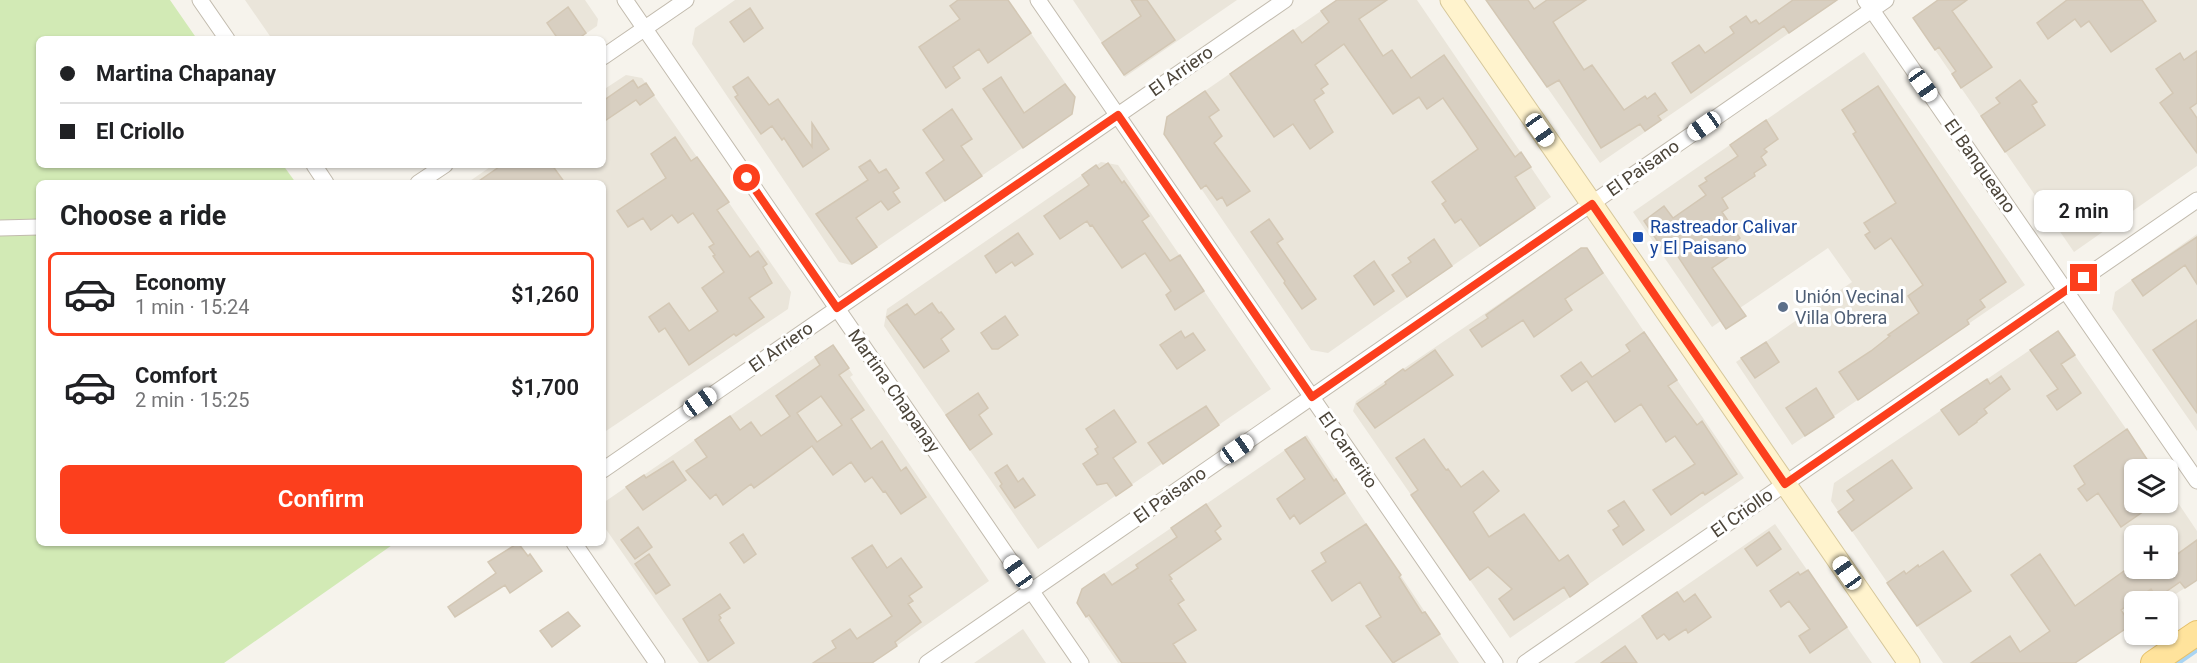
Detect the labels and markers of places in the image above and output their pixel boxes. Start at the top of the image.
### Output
place label: Rastreador Calivar y El Paisano [1650,216,1797,258]
marker: Rastreador Calivar y El Paisano [1631,230,1645,244]
place label: Unión Vecinal Villa Obrera [1795,286,1904,328]
marker: Unión Vecinal Villa Obrera [1776,300,1790,314]

